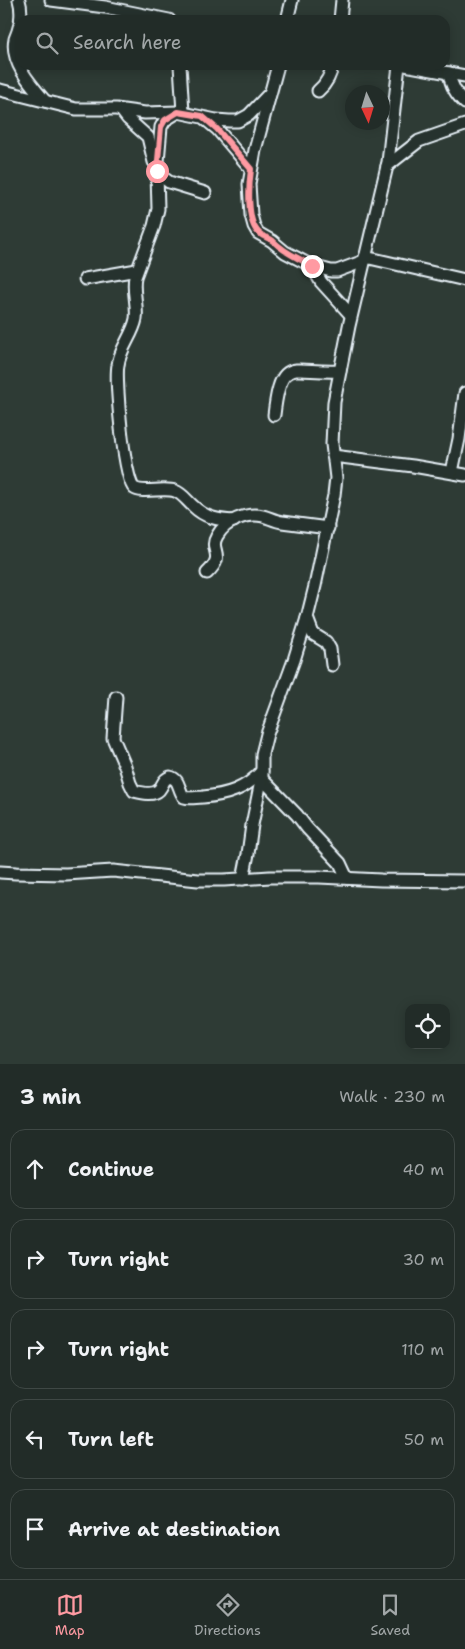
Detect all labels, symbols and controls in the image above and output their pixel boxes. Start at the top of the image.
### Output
search box [15,15,450,70]
icon: search [33,29,61,57]
text: Search here [73,30,182,55]
north arrow [345,85,390,130]
route start [146,160,169,183]
route end [301,255,324,278]
map controls [405,1004,450,1049]
button: locate [405,1004,450,1049]
text: 3 min [20,1083,81,1111]
text: Walk · 230 m [339,1086,445,1107]
icon: ahead [21,1155,49,1183]
text: Continue [68,1157,154,1182]
text: 40 m [402,1159,444,1180]
icon: right [21,1245,49,1273]
text: Turn right [68,1247,169,1272]
text: 30 m [403,1249,444,1270]
icon: right [21,1335,49,1363]
text: Turn right [68,1337,169,1362]
text: 110 m [401,1339,444,1360]
icon: left [21,1425,49,1453]
text: Turn left [68,1427,154,1452]
text: 50 m [404,1429,444,1450]
icon: arrive [21,1515,49,1543]
text: Arrive at destination [68,1517,280,1542]
tab: Map [55,1591,85,1639]
tab: Directions [194,1591,261,1639]
tab: Saved [371,1591,410,1639]

